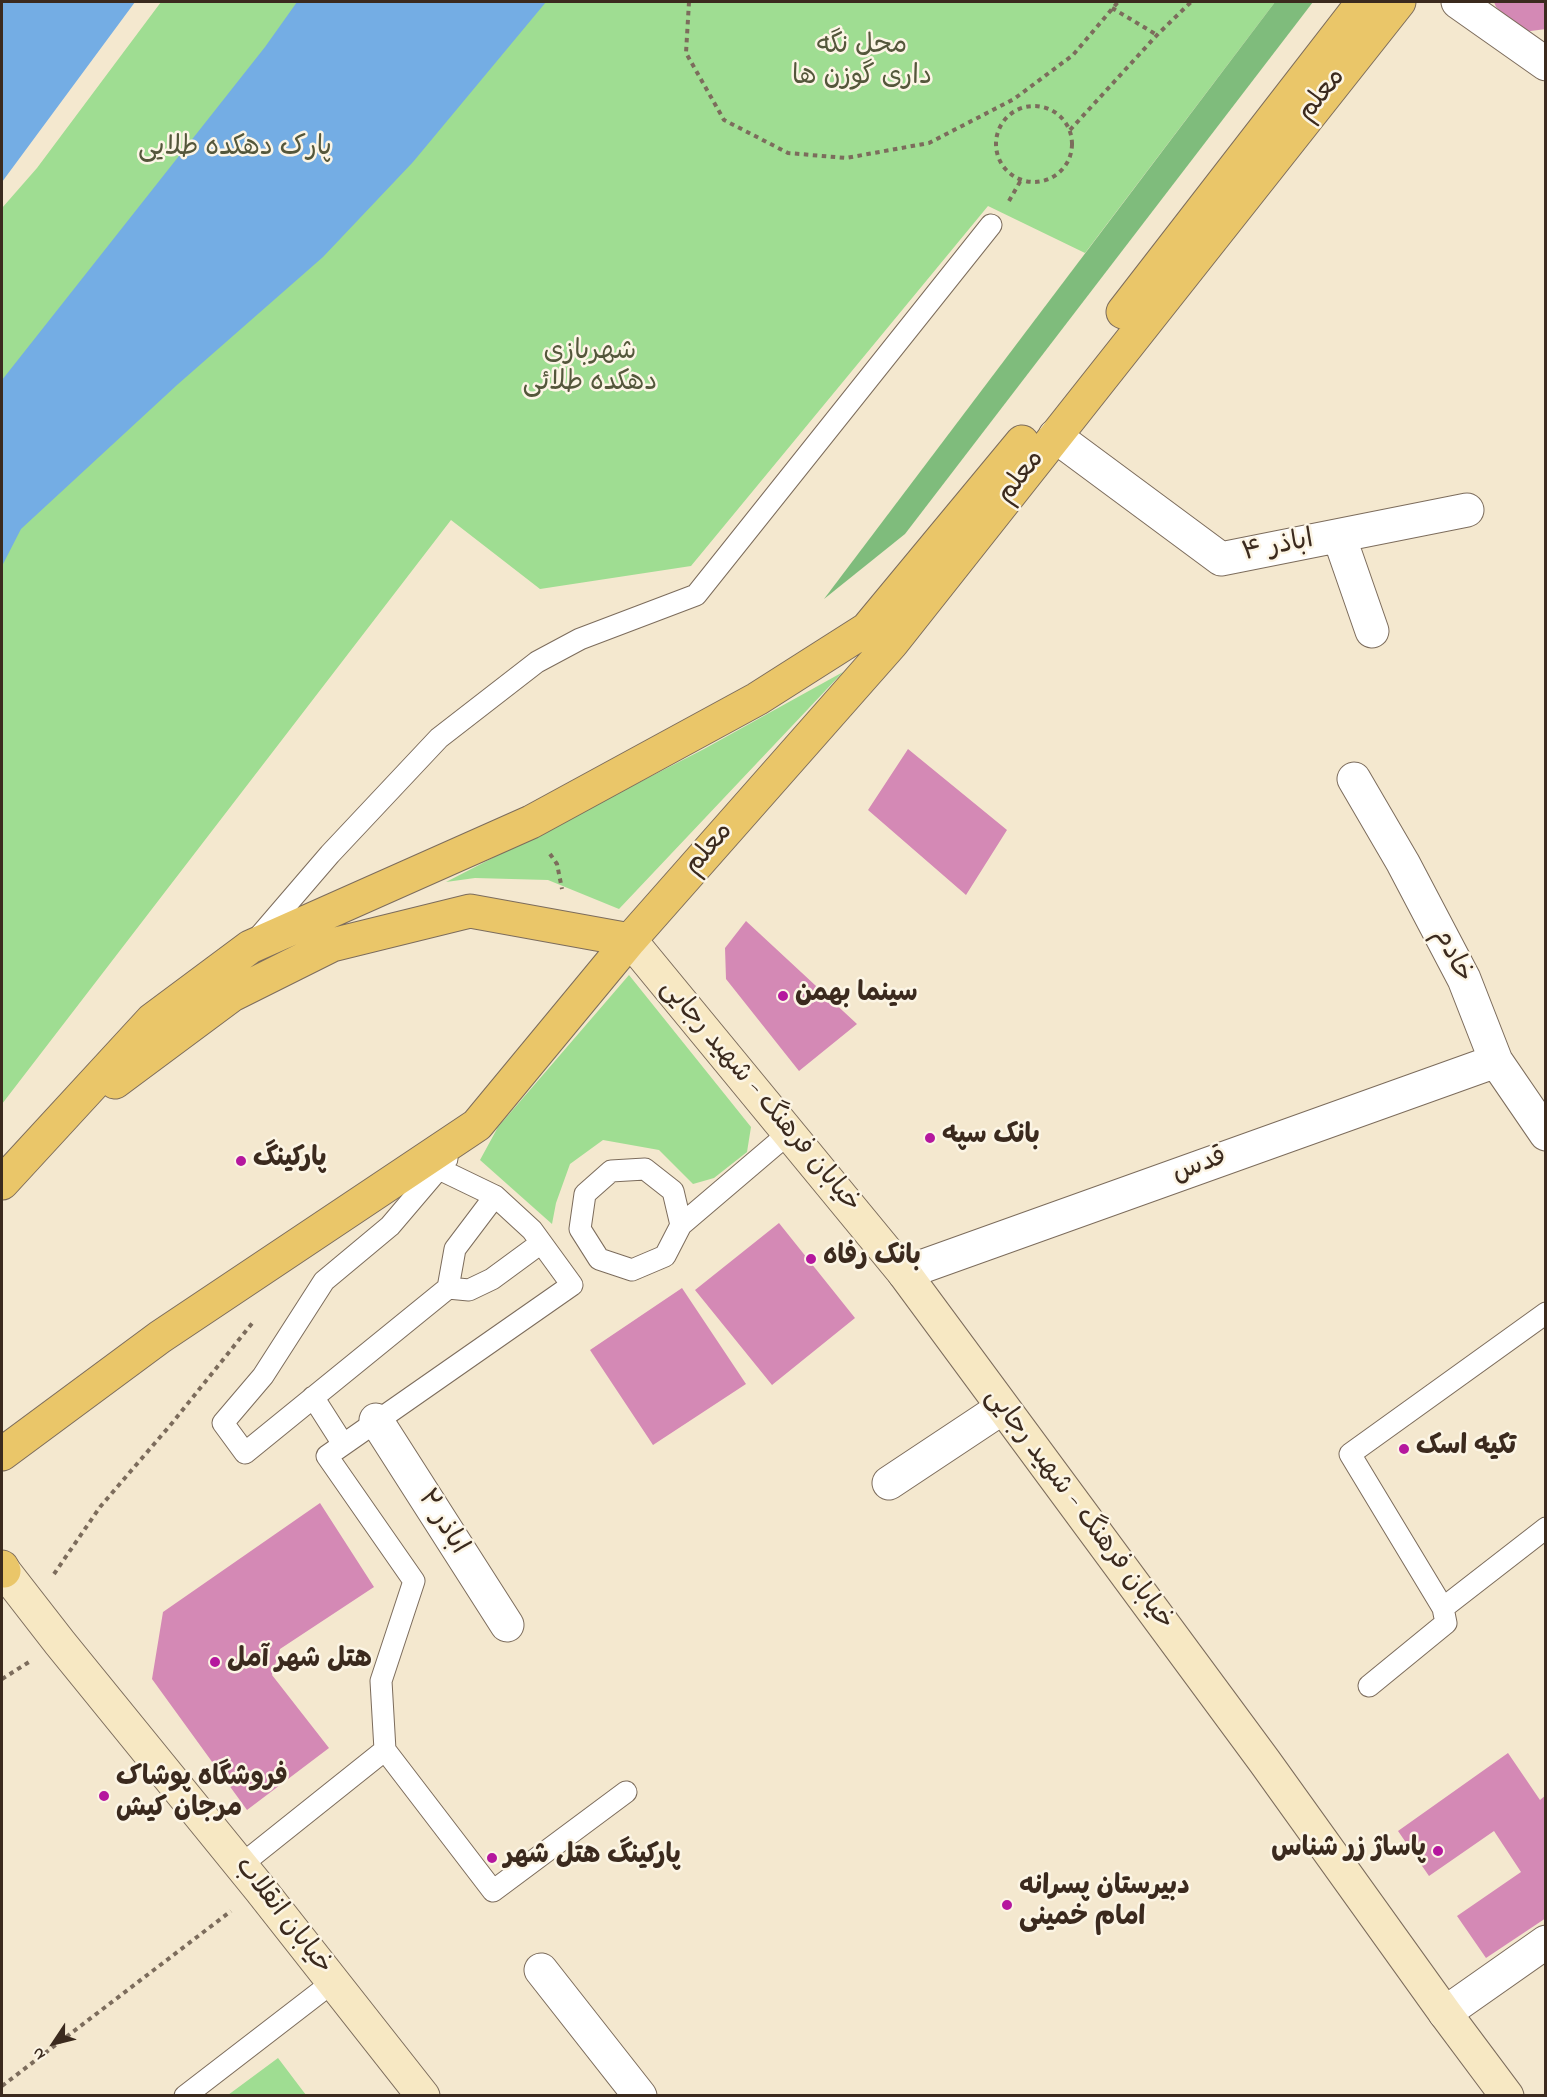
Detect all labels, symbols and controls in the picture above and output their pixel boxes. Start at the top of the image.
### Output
park label: محل نگه داری گوزن ها [792,32,932,95]
street label: معلم [1292,63,1354,129]
park label: پارک دهکده طلایی [138,134,332,166]
park label: شهربازی دهکده طلائی [523,338,657,401]
street label: معلم [991,445,1053,511]
street label: اباذر ۴ [1239,525,1317,571]
street label: معلم [678,817,742,883]
street label: خادم [1424,923,1478,989]
street label: خیابان فرهنگ - شهید رجایی [652,974,866,1220]
place label: سینما بهمن [795,980,918,1012]
marker: سینما بهمن [776,989,790,1003]
place label: بانک سپه [942,1122,1040,1154]
marker: بانک سپه [923,1131,937,1145]
street label: قدس [1168,1142,1232,1192]
place label: پارکینگ [253,1145,327,1177]
marker: پارکینگ [234,1154,248,1168]
place label: بانک رفاه [823,1243,921,1275]
marker: بانک رفاه [804,1252,818,1266]
street label: خیابان فرهنگ - شهید رجایی [976,1382,1180,1638]
place label: تکیه اسک [1416,1433,1516,1465]
marker: تکیه اسک [1397,1442,1411,1456]
street label: اباذر ۲ [409,1485,473,1561]
place label: هتل شهر آمل [227,1646,372,1678]
marker: هتل شهر آمل [208,1655,222,1669]
place label: فروشگاه پوشاک مرجان کیش [116,1764,288,1827]
marker: فروشگاه پوشاک مرجان کیش [97,1789,111,1803]
place label: پاساژ زر شناس [1271,1835,1426,1867]
place label: پارکینگ هتل شهر [504,1842,681,1874]
marker: پاساژ زر شناس [1431,1844,1445,1858]
marker: پارکینگ هتل شهر [485,1851,499,1865]
street label: خیابان انقلاب [226,1852,338,1982]
place label: دبیرستان پسرانه امام خمینی [1019,1873,1190,1936]
marker: دبیرستان پسرانه امام خمینی [1000,1898,1014,1912]
north arrow [24,2013,84,2073]
text: N [26,2042,52,2065]

